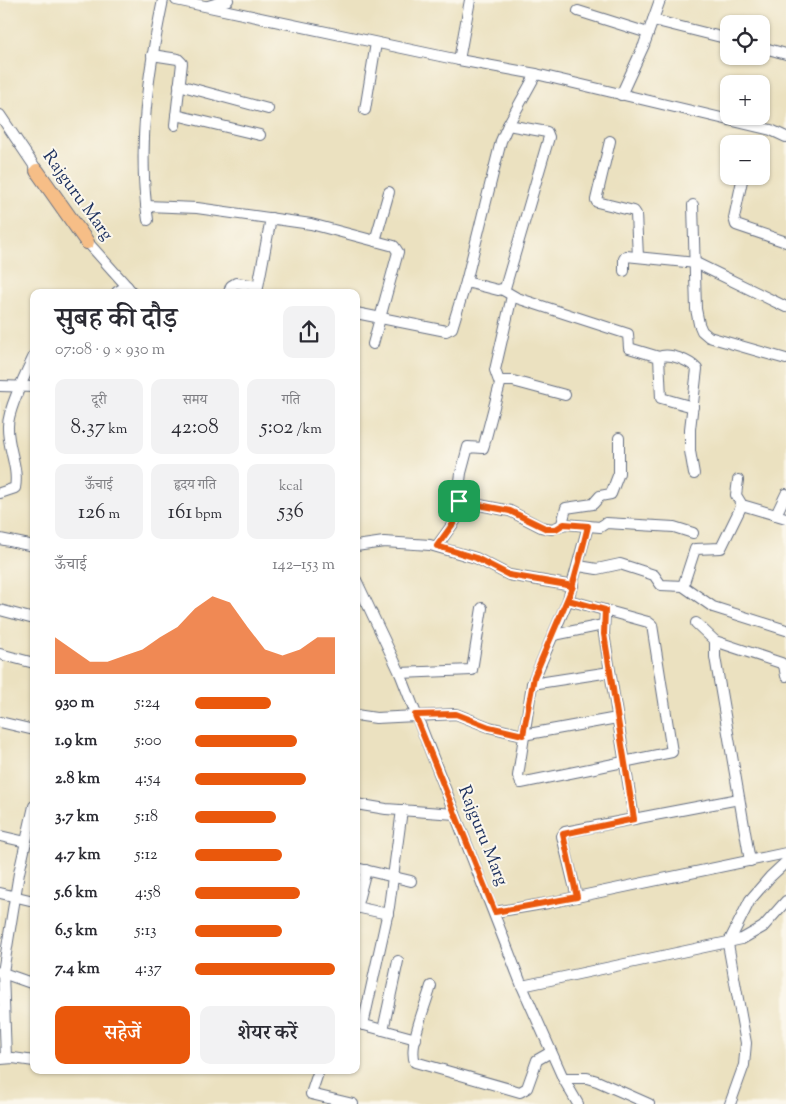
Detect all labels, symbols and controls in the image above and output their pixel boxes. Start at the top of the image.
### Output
map controls [720,15,770,185]
button: locate [720,15,770,65]
button: + [720,75,770,125]
button: − [720,135,770,185]
street label: Rajguru Marg [35,145,119,247]
text: सुबह की दौड़ [55,300,177,340]
button: share [283,306,335,358]
text: 07:08 · 9 × 930 m [55,339,165,362]
text: दूरी [91,391,107,411]
text: समय [183,391,207,411]
text: गति [282,391,300,411]
text: 8.37 [71,413,105,443]
text: 42:08 [171,413,219,443]
text: 5:02 [260,413,293,443]
text: km [105,420,127,440]
text: /km [293,420,322,440]
text: ऊँचाई [85,476,113,496]
text: हृदय गति [174,476,216,496]
text: kcal [279,477,303,497]
pin [438,480,480,522]
icon: arrive [445,487,473,515]
text: 536 [278,497,304,527]
text: 126 [78,498,105,528]
text: 161 [168,498,192,528]
text: m [105,505,120,525]
text: bpm [192,505,222,525]
text: ऊँचाई [55,554,87,577]
text: 142–153 m [272,554,335,577]
text: 930 m [55,692,94,715]
text: 5:24 [135,692,160,715]
text: 1.9 km [55,730,97,753]
text: 5:00 [135,730,161,753]
text: 2.8 km [55,768,100,791]
text: 4:54 [135,768,161,791]
street label: Rajguru Marg [450,782,514,890]
text: 3.7 km [55,806,99,829]
text: 5:18 [135,806,158,829]
text: 4.7 km [55,844,100,867]
text: 5:12 [135,844,158,867]
text: 5.6 km [55,882,98,905]
text: 4:58 [135,882,161,905]
text: 6.5 km [55,920,98,943]
text: 5:13 [135,920,157,943]
text: 7.4 km [55,958,100,981]
text: 4:37 [135,958,162,981]
button: सहेजें [55,1006,190,1064]
button: शेयर करें [200,1006,335,1064]

